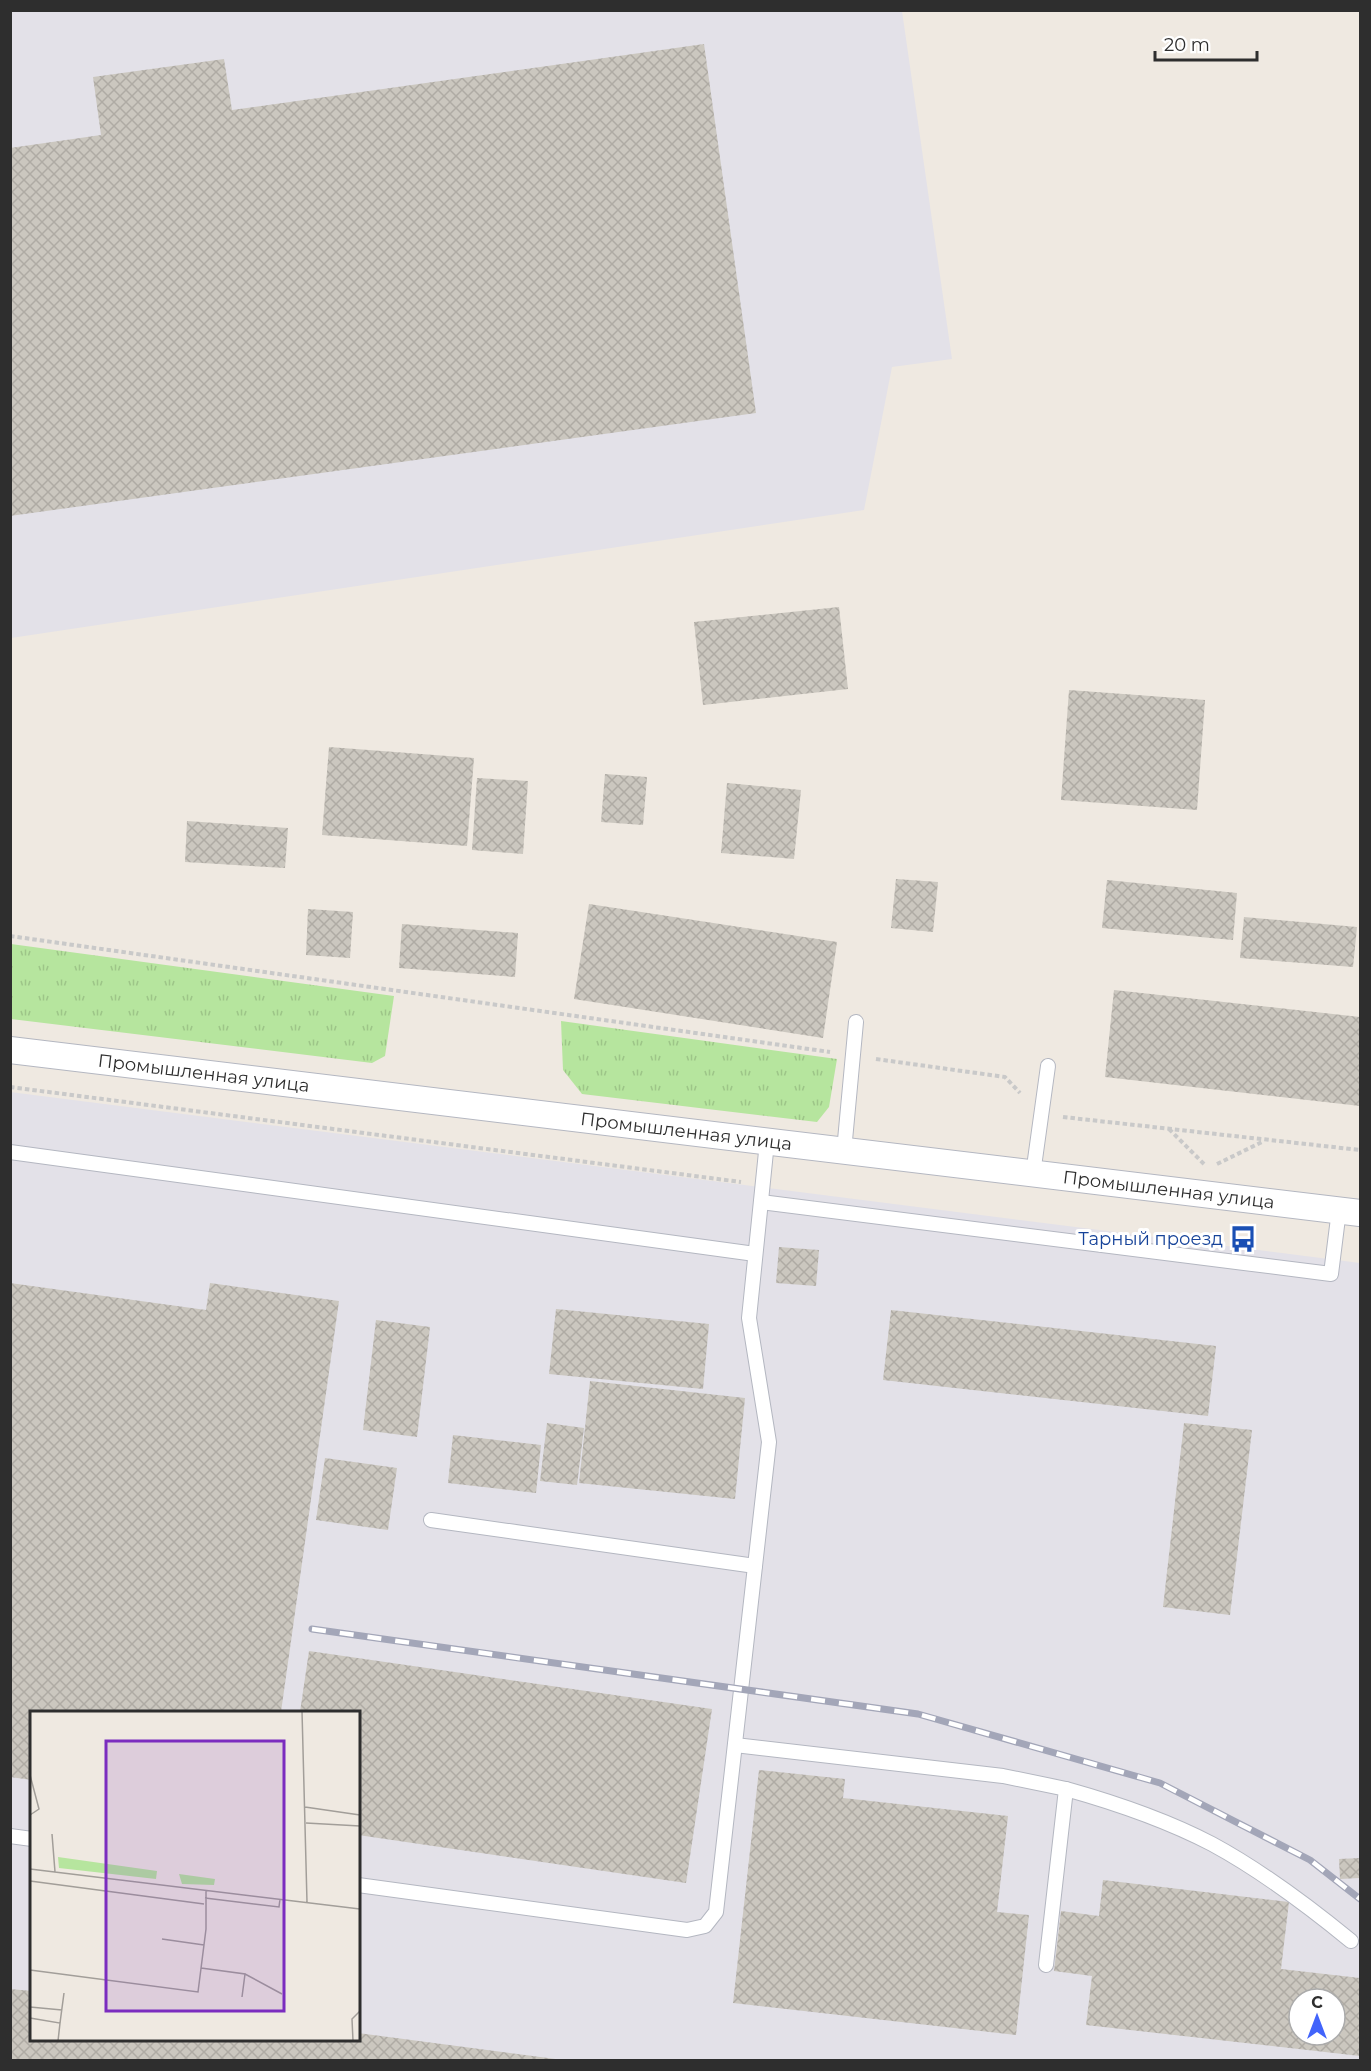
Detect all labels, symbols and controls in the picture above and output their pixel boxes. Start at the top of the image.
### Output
scale bar [1155,24,1257,62]
text: 20 m [1164,34,1210,56]
street label: Промышленная улица [97,1050,311,1097]
street label: Промышленная улица [579,1108,793,1155]
street label: Промышленная улица [1062,1166,1276,1214]
bus stop icon: Тарный проезд [1228,1224,1258,1254]
place label: Тарный проезд [1078,1228,1223,1250]
inset map [30,1711,360,2041]
north arrow [1287,1987,1347,2047]
text: С [1311,1993,1323,2012]

